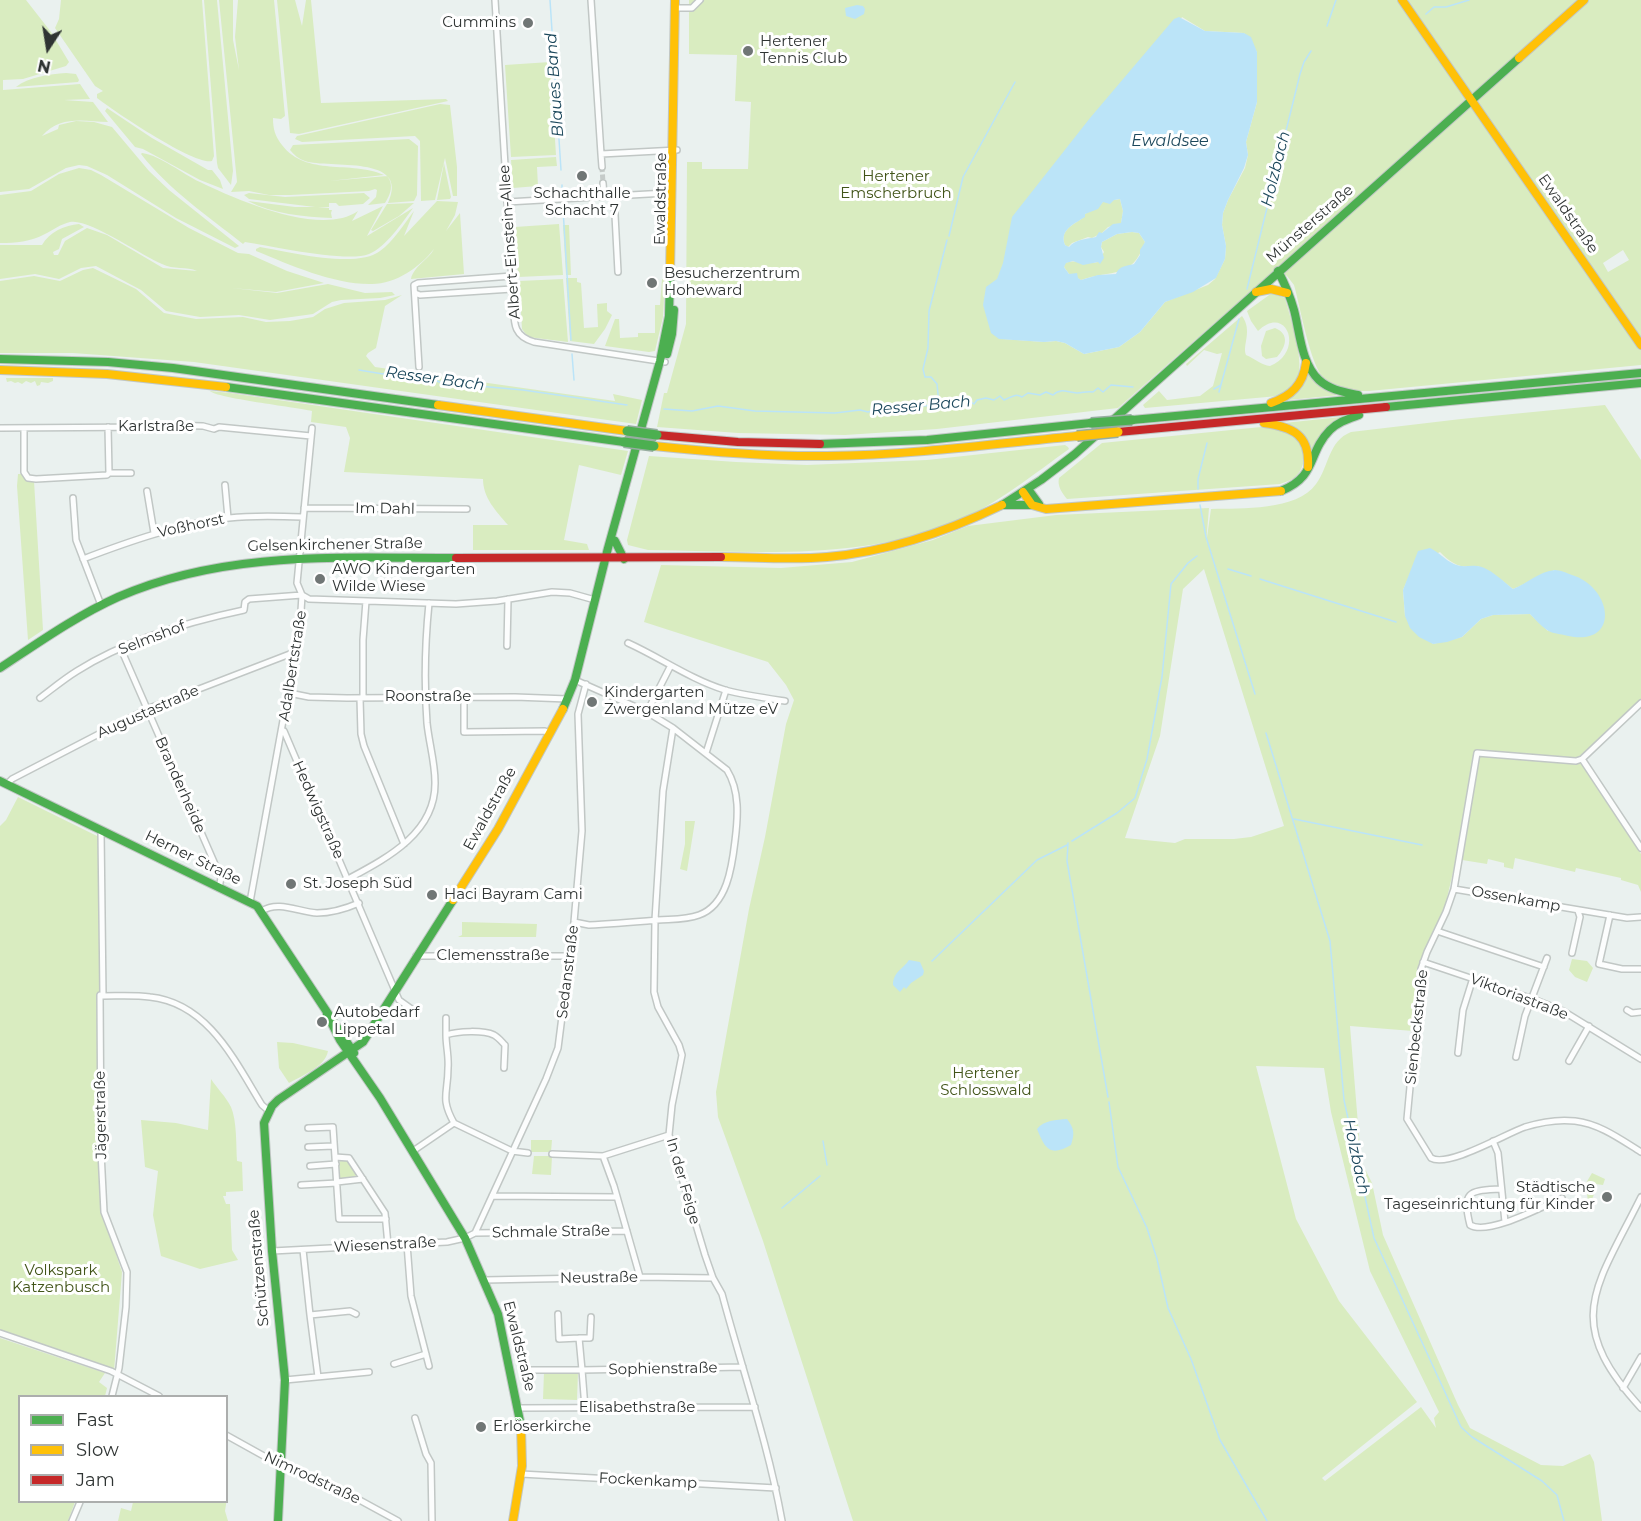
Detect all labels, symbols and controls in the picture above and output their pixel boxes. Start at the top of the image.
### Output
place label: Cummins [442,14,516,32]
marker: Cummins [521,16,535,30]
north arrow [18,18,78,78]
water label: Blaues Band [542,32,568,138]
place label: Hertener Tennis Club [760,33,847,68]
marker: Hertener Tennis Club [741,44,755,58]
text: N [36,55,52,77]
water label: Holzbach [1257,129,1295,209]
water label: Ewaldsee [1131,131,1209,151]
street label: Ewaldstraße [651,153,671,245]
street label: Albert-Einstein-Allee [496,164,524,320]
park label: Hertener Emscherbruch [840,168,952,203]
marker: Schachthalle Schacht 7 [575,169,589,183]
street label: Ewaldstraße [1534,171,1602,257]
street label: Münsterstraße [1263,181,1357,267]
place label: Schachthalle Schacht 7 [533,185,631,220]
place label: Besucherzentrum Hoheward [664,265,800,300]
marker: Besucherzentrum Hoheward [645,276,659,290]
water label: Resser Bach [384,363,486,395]
water label: Resser Bach [870,392,972,420]
street label: Karlstraße [118,418,194,436]
street label: Im Dahl [355,499,415,519]
street label: Voßhorst [156,510,226,542]
street label: Gelsenkirchener Straße [247,534,423,556]
place label: AWO Kindergarten Wilde Wiese [332,561,475,596]
marker: AWO Kindergarten Wilde Wiese [313,572,327,586]
street label: Adalbertstraße [275,609,311,723]
street label: Selmshof [116,617,188,659]
street label: Augustastraße [94,681,202,743]
place label: Kindergarten Zwergenland Mütze eV [604,684,778,719]
street label: Roonstraße [385,688,471,706]
marker: Kindergarten Zwergenland Mütze eV [585,695,599,709]
street label: Branderheide [151,734,209,836]
street label: Hedwigstraße [288,758,348,862]
street label: Ewaldstraße [460,764,520,854]
street label: Herner Straße [142,827,244,889]
place label: St. Joseph Süd [303,875,413,893]
marker: St. Joseph Süd [284,877,298,891]
street label: Ossenkamp [1470,882,1562,916]
place label: Haci Bayram Cami [444,886,583,904]
marker: Haci Bayram Cami [425,888,439,902]
street label: Sedanstraße [553,924,583,1020]
street label: Clemensstraße [437,947,549,965]
street label: Sienbeckstraße [1402,969,1432,1085]
street label: Viktoriastraße [1467,970,1571,1024]
place label: Autobedarf Lippetal [334,1004,419,1039]
marker: Autobedarf Lippetal [315,1015,329,1029]
park label: Hertener Schlosswald [940,1065,1032,1100]
street label: Jägerstraße [91,1071,111,1159]
water label: Holzbach [1339,1117,1373,1197]
street label: In der Feige [662,1136,704,1226]
place label: Städtische Tageseinrichtung für Kinder [1384,1179,1595,1214]
marker: Städtische Tageseinrichtung für Kinder [1600,1190,1614,1204]
street label: Schützenstraße [245,1209,273,1327]
street label: Schmale Straße [492,1222,610,1242]
street label: Wiesenstraße [333,1233,437,1257]
park label: Volkspark Katzenbusch [12,1262,110,1297]
street label: Neustraße [560,1268,638,1288]
street label: Ewaldstraße [499,1299,539,1393]
street label: Sophienstraße [608,1359,718,1379]
legend [18,1395,228,1503]
street label: Elisabethstraße [579,1399,695,1417]
text: Fast [76,1409,114,1431]
place label: Erlöserkirche [493,1418,591,1436]
marker: Erlöserkirche [474,1420,488,1434]
text: Slow [76,1439,119,1461]
street label: Nimrodstraße [261,1448,363,1508]
text: Jam [76,1469,115,1491]
street label: Fockenkamp [598,1469,698,1493]

